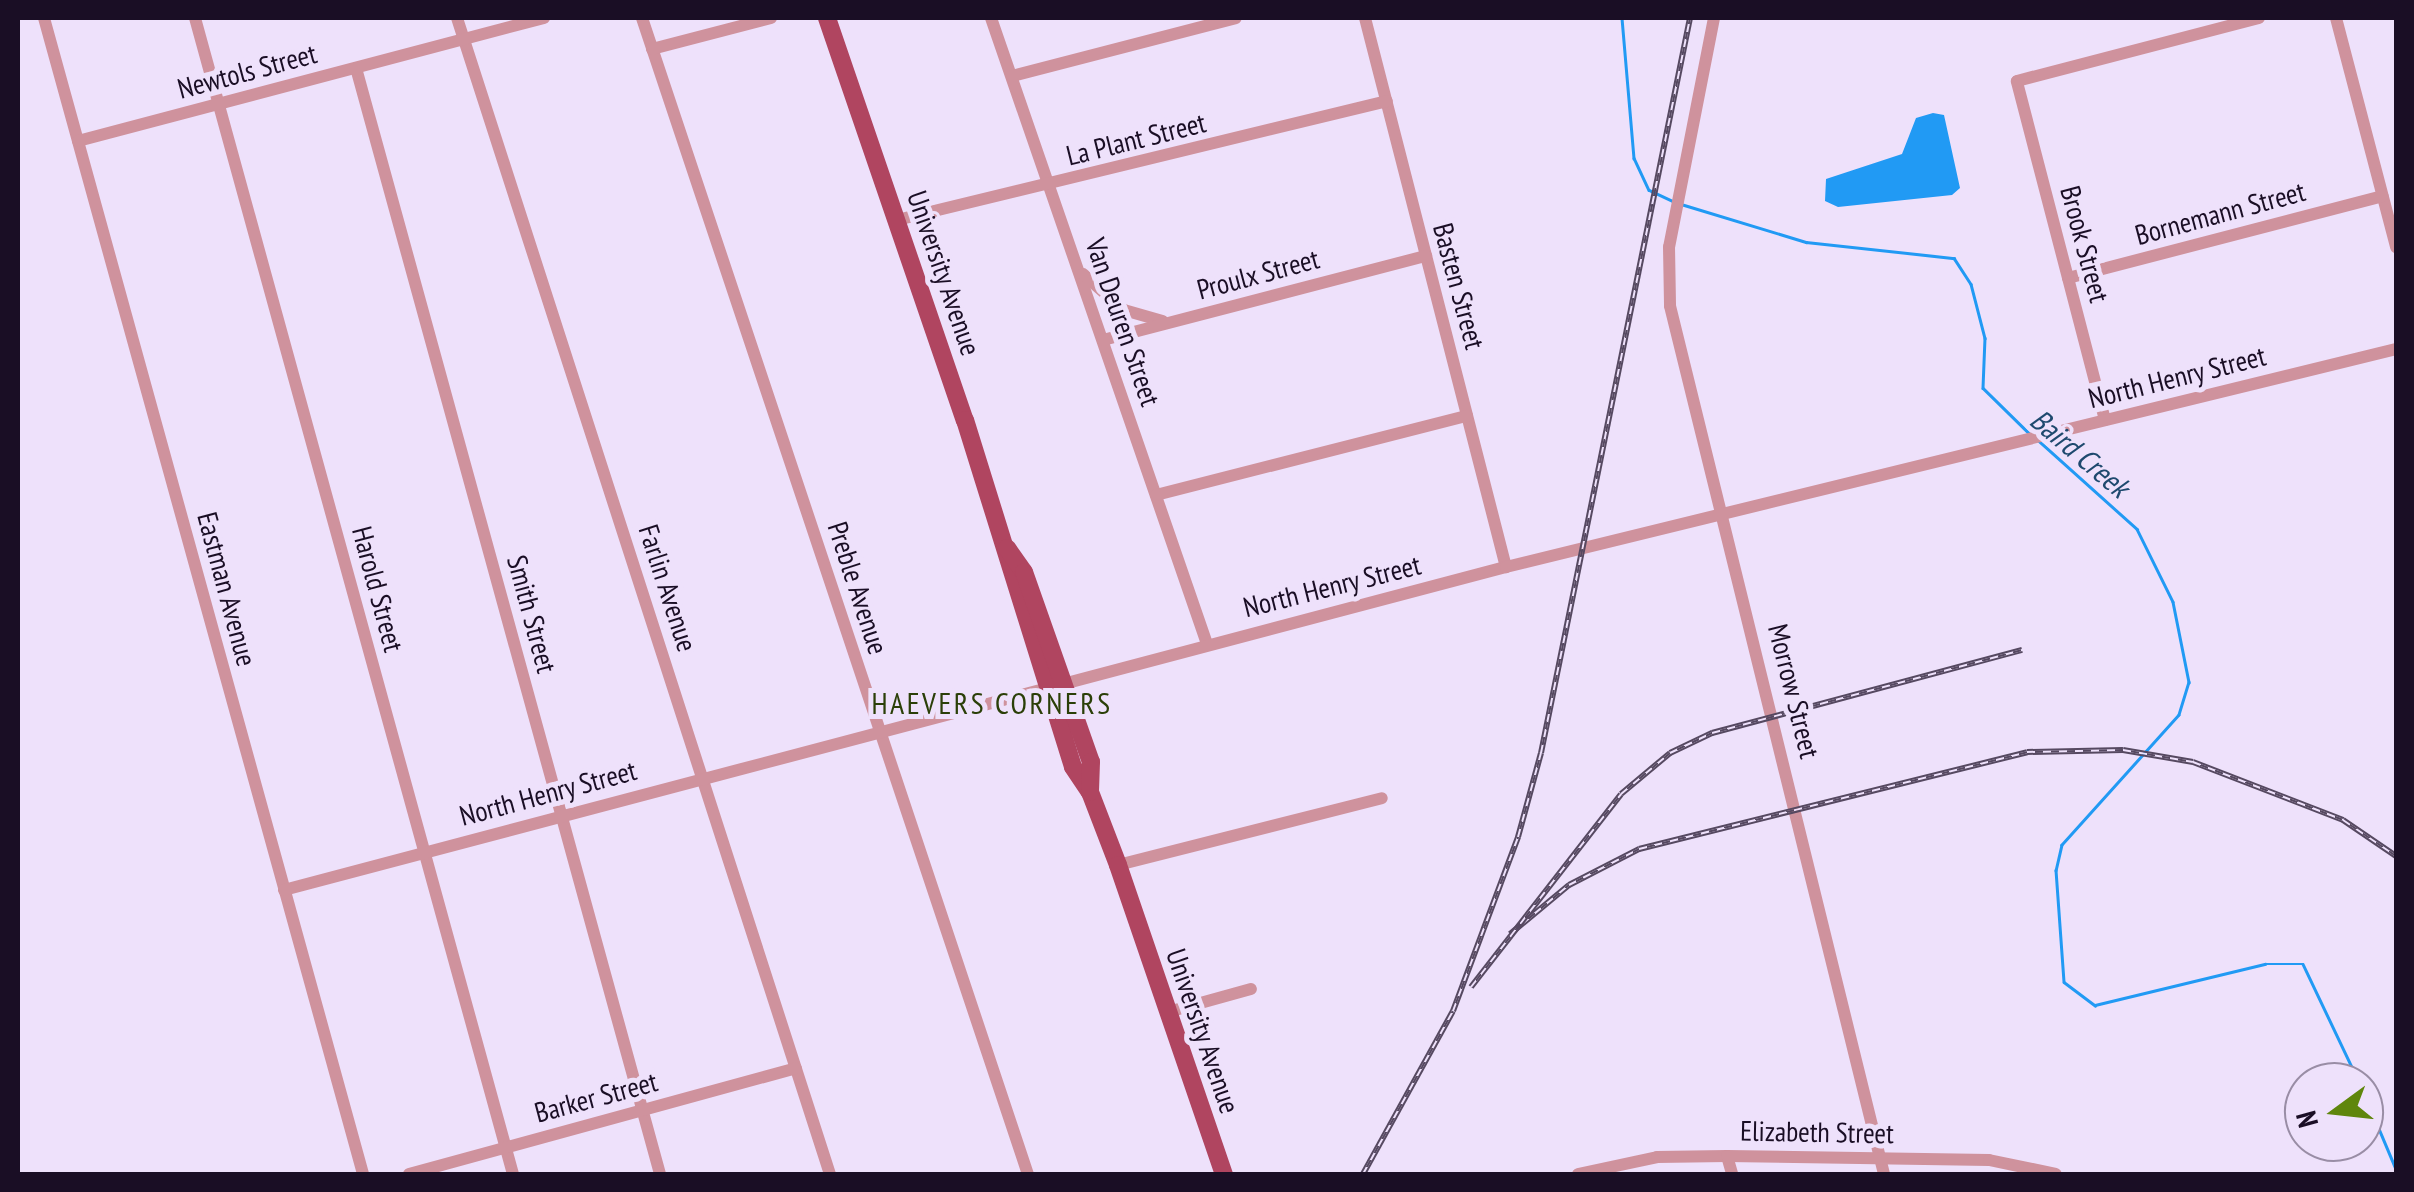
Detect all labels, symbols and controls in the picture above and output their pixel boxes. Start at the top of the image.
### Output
street label: Newtols Street [174,36,320,106]
street label: La Plant Street [1063,105,1209,173]
street label: Bornemann Street [2131,174,2309,252]
street label: Brook Street [2053,182,2117,306]
street label: University Avenue [900,186,988,360]
street label: Basten Street [1426,219,1492,353]
street label: Van Deuren Street [1079,234,1167,410]
street label: Proulx Street [1193,241,1323,307]
street label: North Henry Street [2084,339,2270,415]
water label: Baird Creek [2023,401,2137,505]
street label: Eastman Avenue [190,508,264,670]
street label: Preble Avenue [821,517,895,659]
street label: Farlin Avenue [632,520,704,656]
street label: Harold Street [345,523,411,655]
street label: North Henry Street [1239,548,1425,624]
street label: Smith Street [500,552,564,676]
street label: Morrow Street [1761,620,1827,762]
district label: HAEVERS CORNERS [871,685,1113,721]
street label: North Henry Street [456,753,640,833]
street label: University Avenue [1159,944,1247,1118]
north arrow [2284,1062,2384,1162]
street label: Barker Street [531,1064,661,1130]
text: N [2287,1107,2326,1131]
street label: Elizabeth Street [1740,1114,1894,1150]

